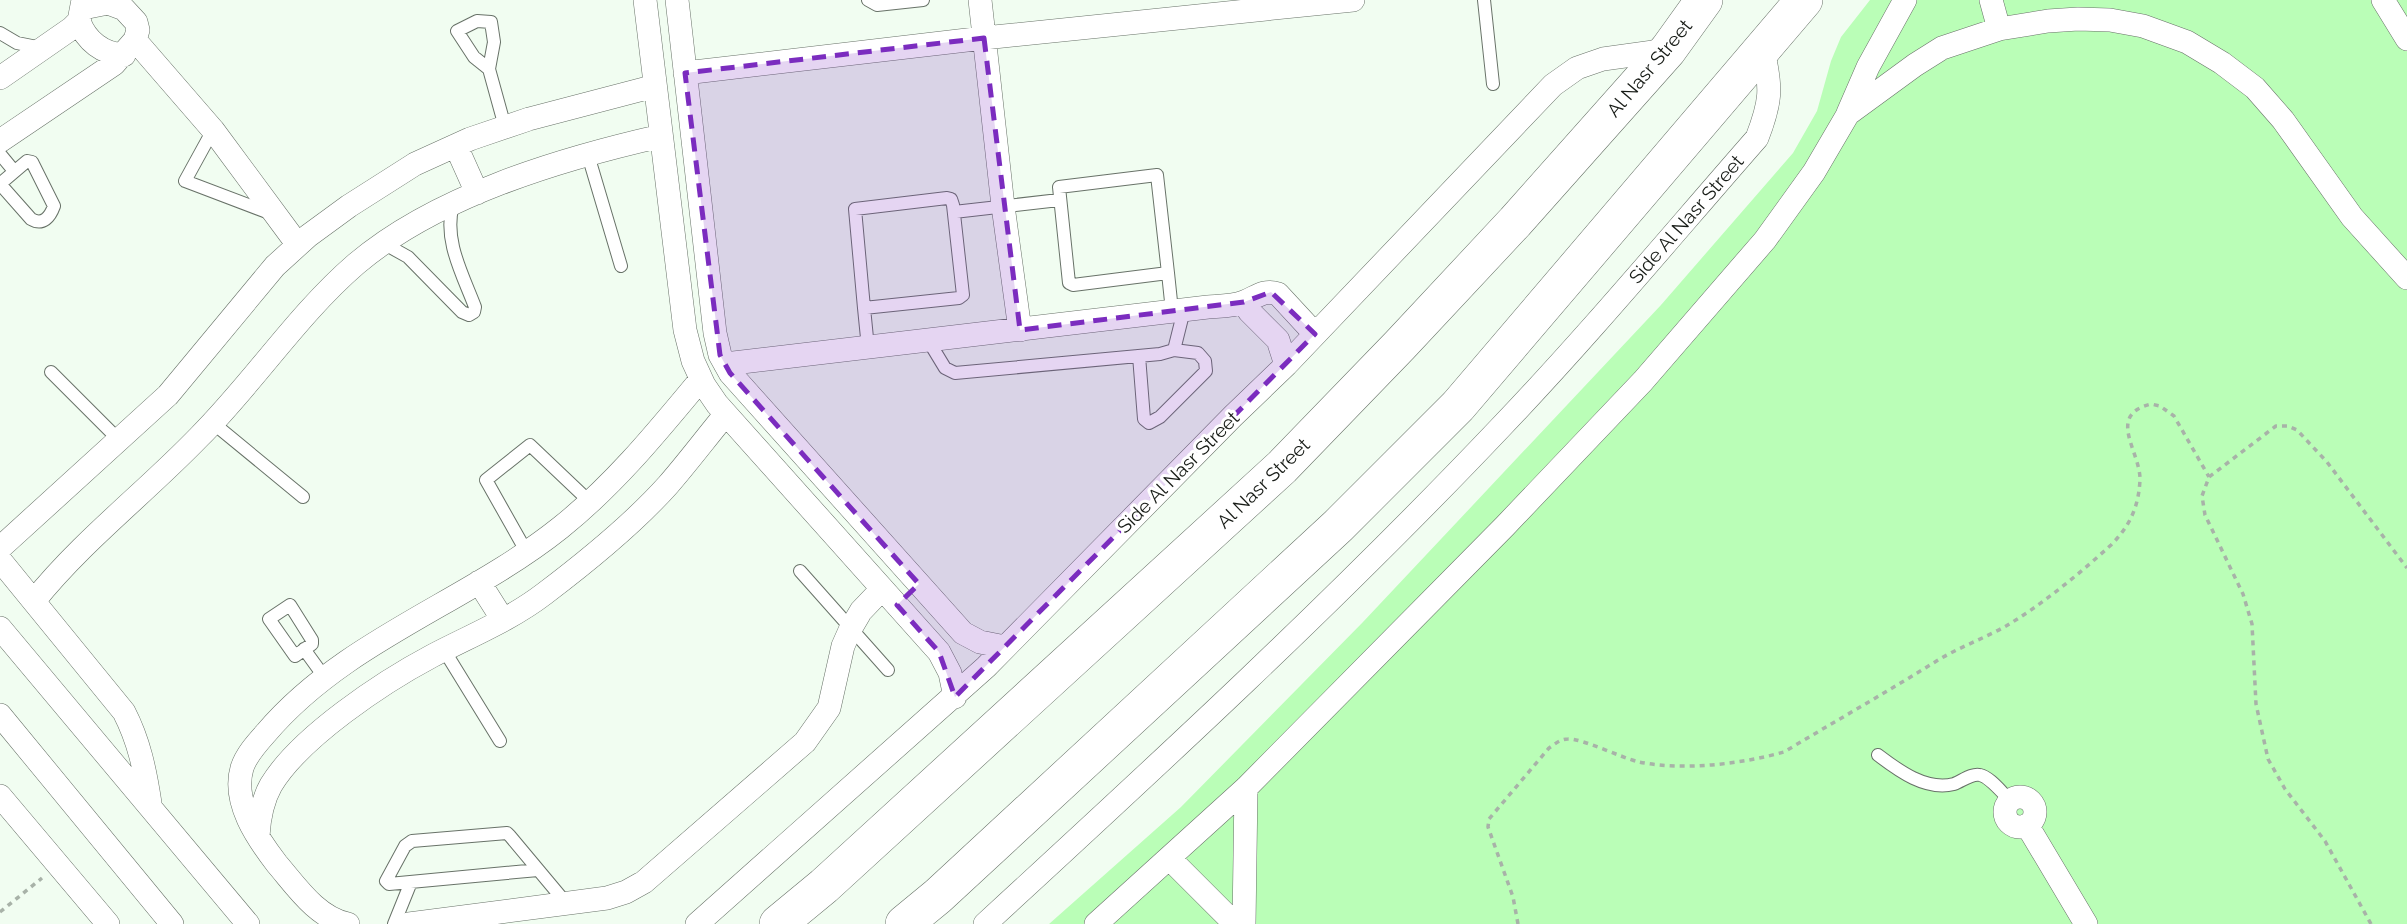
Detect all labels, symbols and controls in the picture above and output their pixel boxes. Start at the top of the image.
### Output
street label: Al Nasr Street [1602,14,1696,121]
street label: Side Al Nasr Street [1624,150,1748,288]
street label: Side Al Nasr Street [1113,406,1244,537]
street label: Al Nasr Street [1212,433,1314,533]

